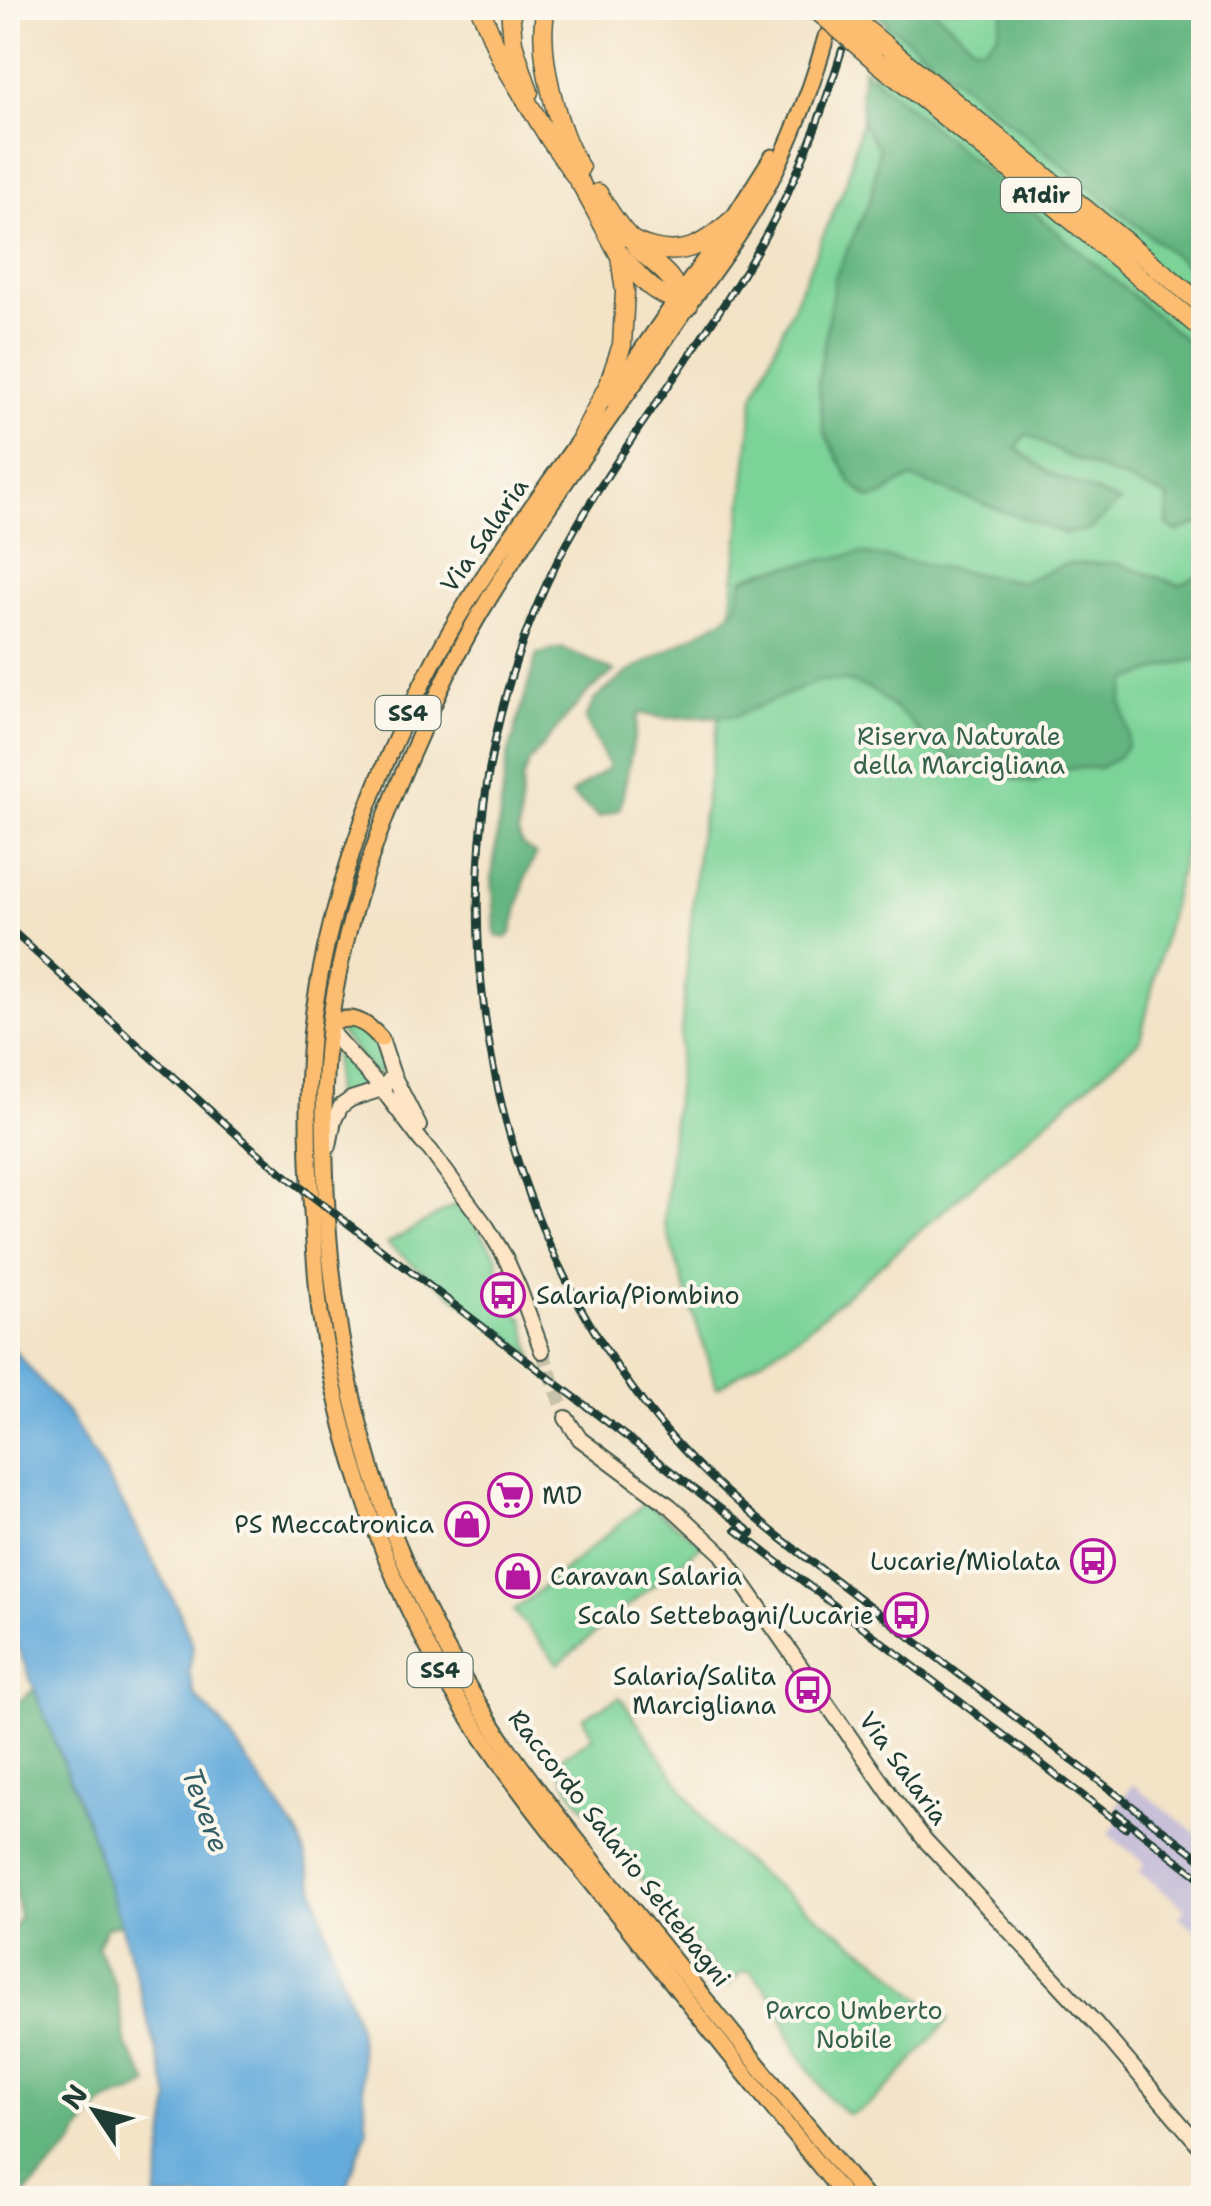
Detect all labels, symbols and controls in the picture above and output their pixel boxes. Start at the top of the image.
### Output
road number: A1dir [1001,178,1081,212]
street label: Via Salaria [432,471,536,599]
road number: SS4 [376,696,440,730]
park label: Riserva Naturale della Marcigliana [853,719,1066,782]
bus stop icon: Salaria/Piombino [480,1272,526,1318]
place label: Salaria/Piombino [536,1278,740,1312]
supermarket icon: MD [487,1472,533,1518]
place label: MD [542,1478,582,1512]
shop icon: PS Meccatronica [444,1501,490,1547]
place label: PS Meccatronica [234,1507,434,1541]
bus stop icon: Lucarie/Miolata [1070,1538,1116,1584]
place label: Lucarie/Miolata [870,1544,1060,1578]
shop icon: Caravan Salaria [495,1553,541,1599]
place label: Caravan Salaria [550,1559,743,1593]
bus stop icon: Scalo Settebagni/Lucarie [883,1592,929,1638]
place label: Scalo Settebagni/Lucarie [578,1598,874,1632]
road number: SS4 [408,1653,472,1687]
place label: Salaria/Salita Marcigliana [613,1659,776,1722]
bus stop icon: Salaria/Salita Marcigliana [785,1667,831,1713]
street label: Raccordo Salario Settebagni [501,1702,739,1994]
street label: Via Salaria [851,1704,957,1832]
water label: Tevere [173,1762,239,1858]
park label: Parco Umberto Nobile [765,1993,943,2056]
north arrow [45,2061,145,2161]
text: N [53,2077,96,2117]

